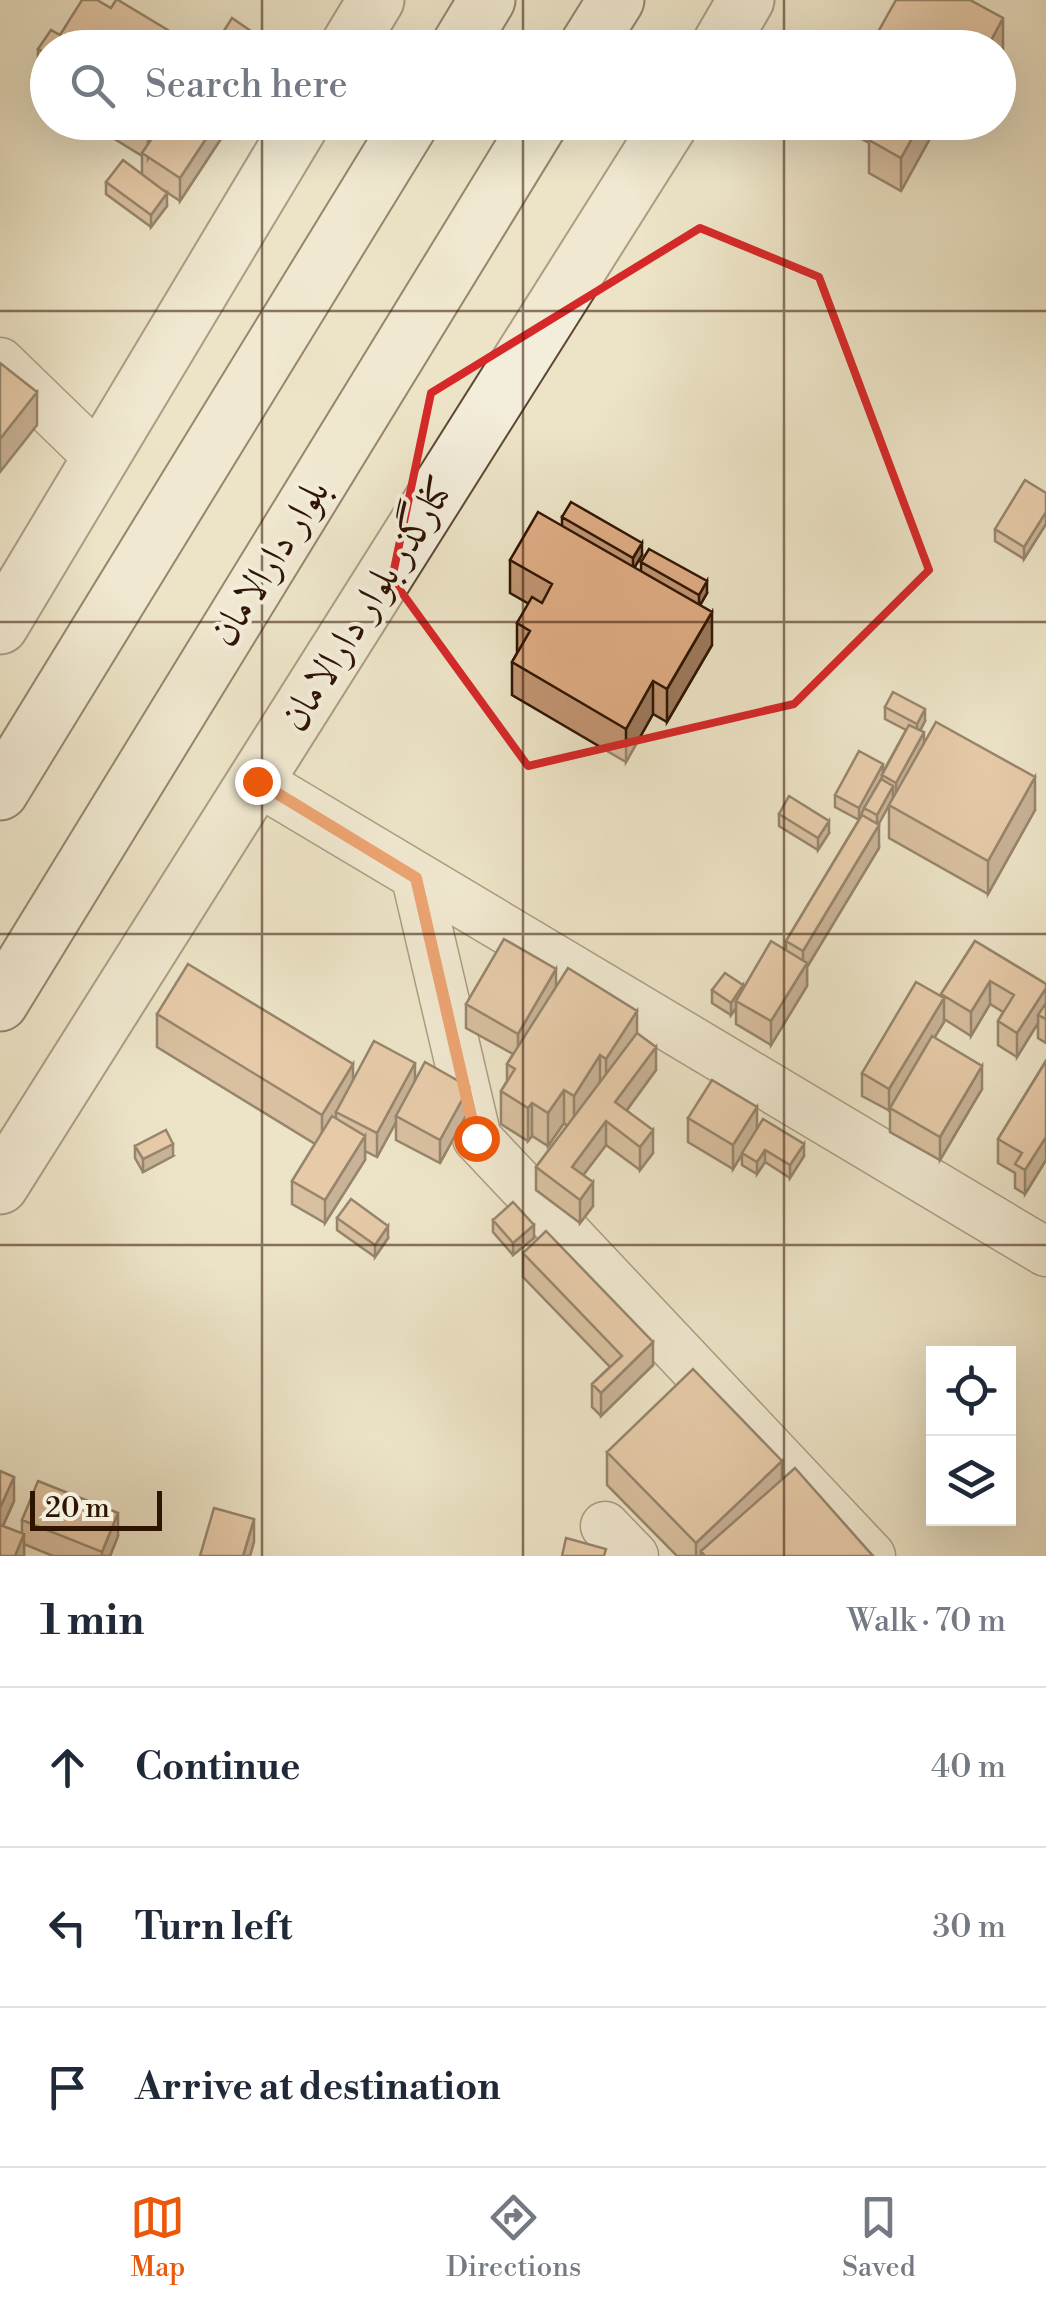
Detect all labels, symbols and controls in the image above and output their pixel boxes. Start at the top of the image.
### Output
search box [30,30,1016,140]
icon: search [65,58,120,113]
text: Search here [145,62,348,109]
street label: کنارگذر بلوار دارالامان [265,465,466,741]
street label: بلوار دارالامان [199,470,341,656]
route end [235,759,281,805]
route start [454,1116,500,1162]
map controls [926,1346,1016,1526]
button: locate [926,1346,1016,1436]
button: layers [926,1436,1016,1526]
scale bar [30,1486,162,1530]
text: 20 m [45,1491,110,1526]
text: 1 min [40,1595,144,1648]
text: Walk · 70 m [847,1601,1006,1641]
icon: ahead [40,1740,95,1795]
text: Continue [135,1744,300,1791]
text: 40 m [931,1747,1006,1787]
icon: left [40,1900,95,1955]
text: Turn left [135,1904,292,1951]
text: 30 m [932,1907,1006,1947]
icon: arrive [40,2060,95,2115]
text: Arrive at destination [135,2064,501,2111]
tab: Map [130,2190,185,2285]
tab: Directions [446,2190,581,2285]
tab: Saved [842,2190,916,2285]

